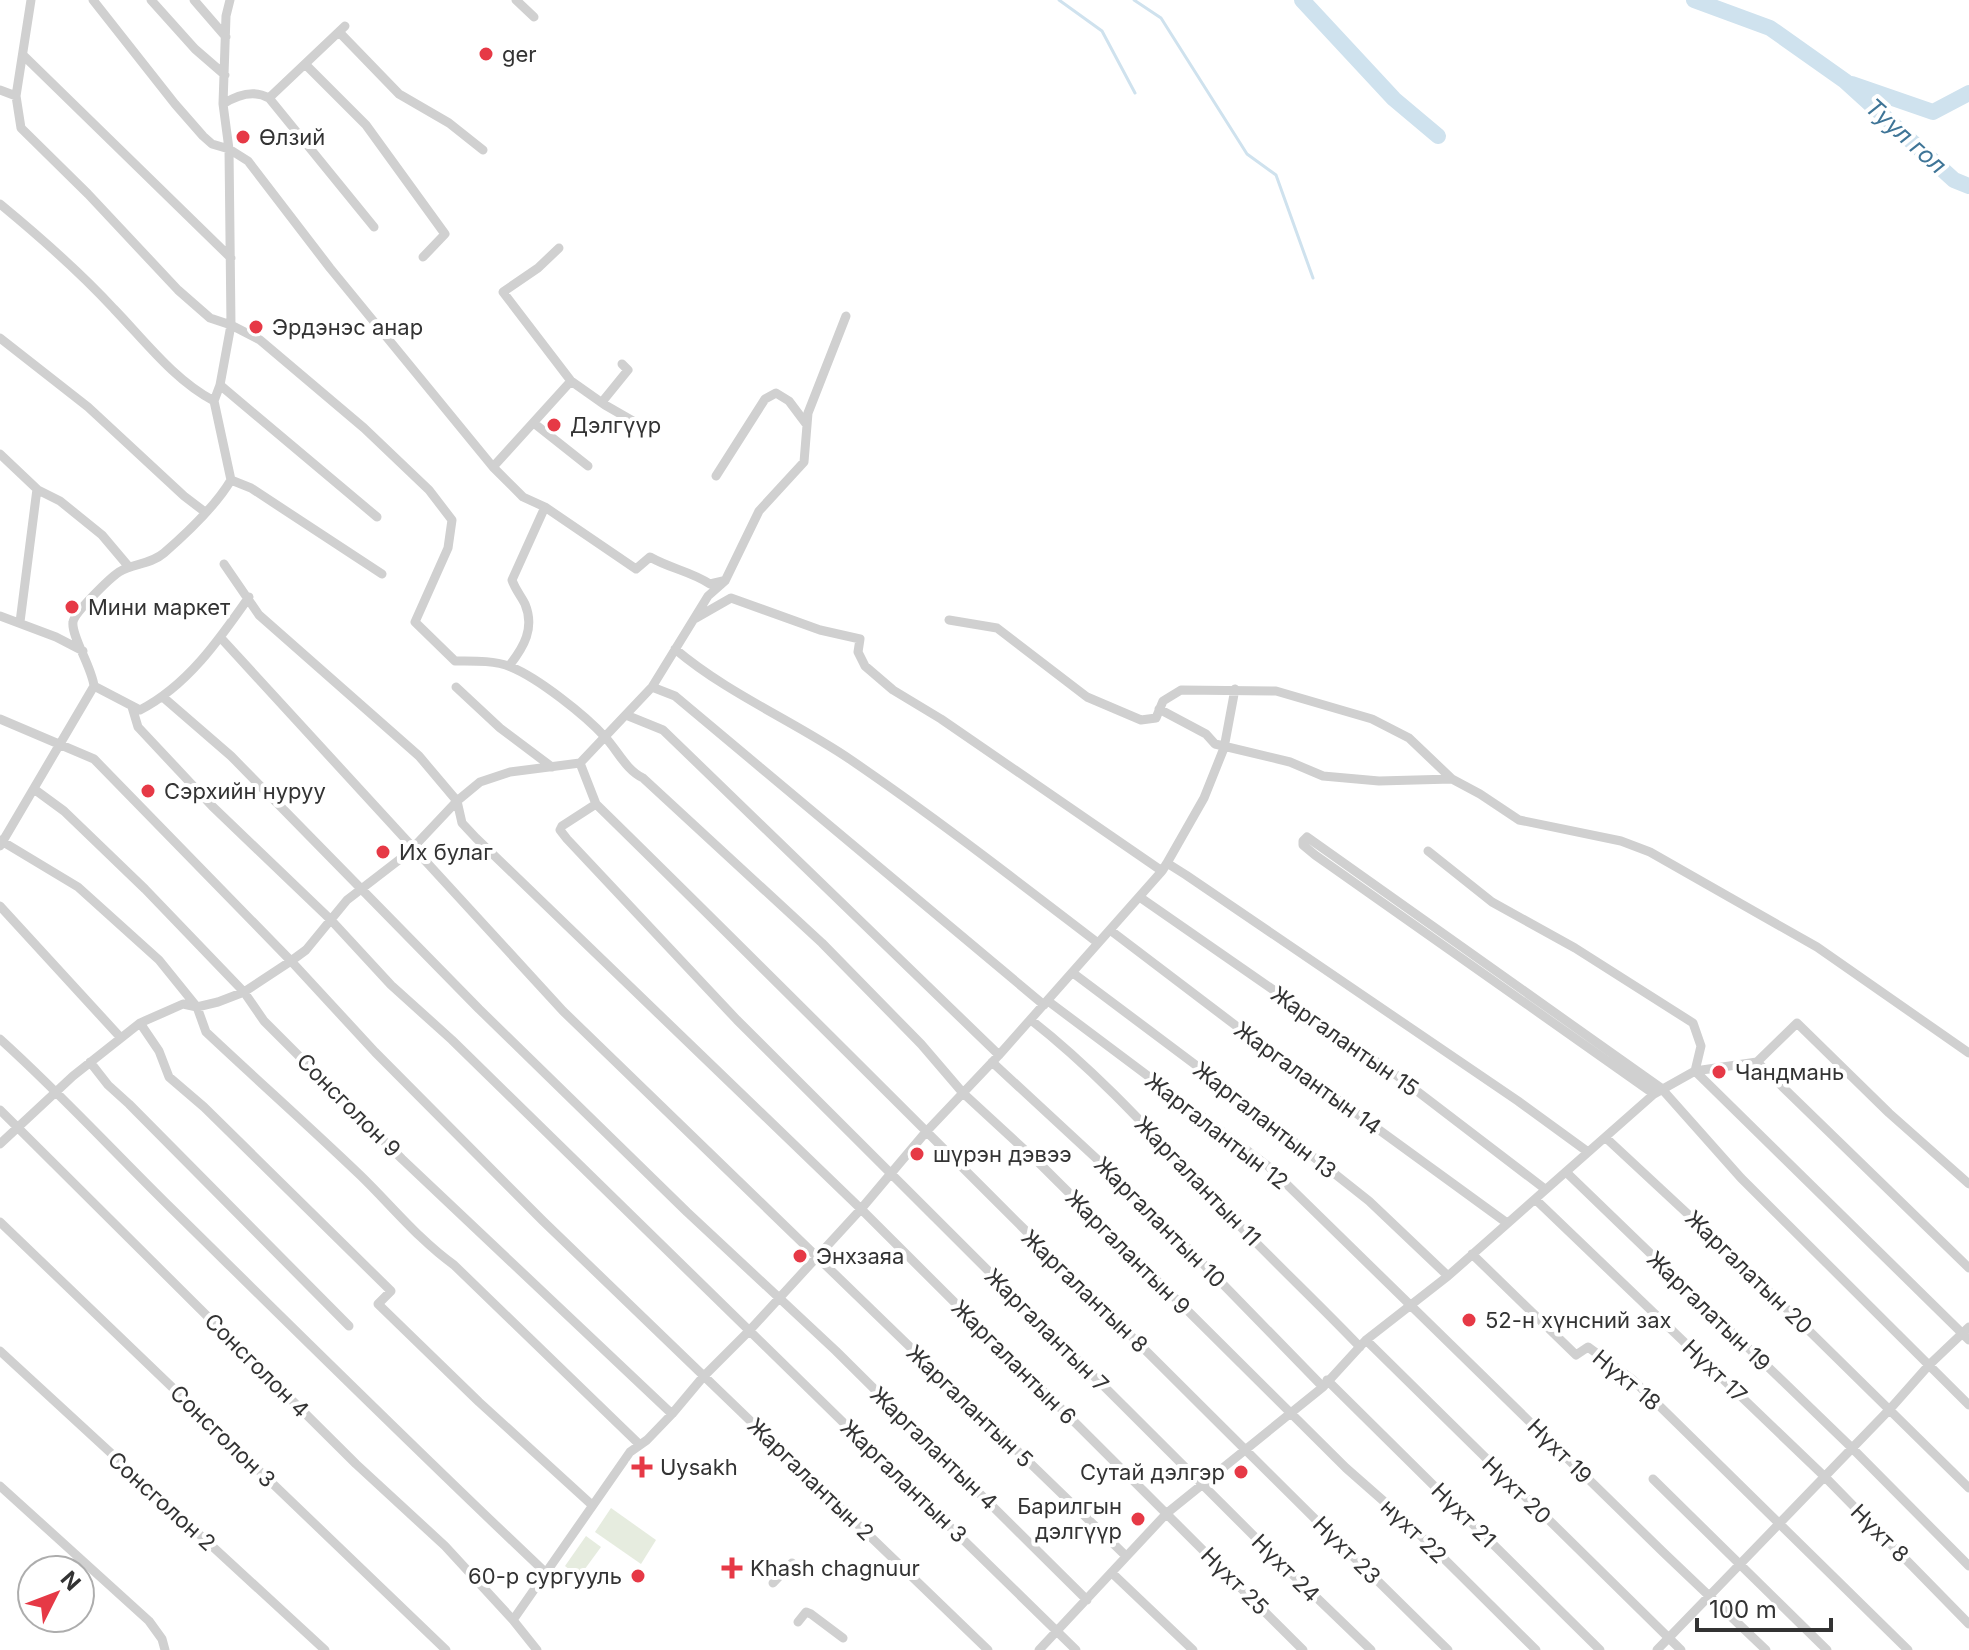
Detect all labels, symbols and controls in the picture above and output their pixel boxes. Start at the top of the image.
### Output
place label: ger [502,41,537,67]
marker: ger [477,45,495,63]
water label: Туул гол [1860,92,1953,180]
place label: Өлзий [259,124,325,150]
marker: Өлзий [234,128,252,146]
place label: Эрдэнэс анар [272,314,423,340]
marker: Эрдэнэс анар [247,318,265,336]
place label: Дэлгүүр [570,412,661,438]
marker: Дэлгүүр [545,416,563,434]
place label: Мини маркет [88,594,231,620]
marker: Мини маркет [63,598,81,616]
place label: Сэрхийн нуруу [164,778,326,804]
marker: Сэрхийн нуруу [139,782,157,800]
place label: Их булаг [399,839,493,865]
marker: Их булаг [374,843,392,861]
street label: Жаргалантын 15 [1266,980,1424,1102]
street label: Жаргалантын 14 [1230,1016,1386,1140]
street label: Сонсголон 9 [292,1048,406,1162]
street label: Жаргалантын 13 [1188,1056,1342,1184]
place label: Чандмань [1735,1059,1844,1085]
marker: Чандмань [1710,1063,1728,1081]
street label: Жаргалантын 12 [1140,1067,1294,1195]
street label: Жаргалантын 11 [1130,1111,1266,1251]
place label: шүрэн дэвээ [933,1141,1072,1167]
marker: шүрэн дэвээ [908,1145,926,1163]
street label: Жаргалантын 10 [1089,1151,1231,1293]
street label: Жаргалантын 9 [1060,1184,1196,1320]
street label: Жаргалатын 20 [1680,1205,1818,1339]
street label: Жаргалантын 8 [1017,1224,1153,1358]
place label: Энхзаяа [816,1243,904,1269]
street label: Жаргалатын 19 [1642,1246,1776,1376]
marker: Энхзаяа [791,1247,809,1265]
street label: Жаргалантын 7 [980,1263,1114,1397]
street label: Жаргалантын 6 [946,1294,1082,1430]
place label: 52-н хүнсний зах [1485,1307,1672,1333]
street label: Сонсголон 4 [200,1308,314,1422]
marker: 52-н хүнсний зах [1460,1311,1478,1329]
street label: Нүхт 17 [1678,1334,1752,1408]
street label: Жаргалантын 5 [902,1339,1038,1473]
street label: Нүхт 18 [1588,1344,1666,1416]
street label: Сонсголон 3 [165,1379,281,1493]
street label: Жаргалантын 4 [865,1381,1003,1515]
street label: Жаргалантын 2 [743,1412,879,1546]
street label: Нүхт 19 [1522,1413,1598,1489]
street label: Жаргалантын 3 [836,1414,972,1548]
street label: Сонсголон 2 [103,1446,221,1556]
street label: Нүхт 20 [1477,1451,1557,1529]
place label: Uysakh [660,1454,738,1480]
marker: Uysakh [631,1456,653,1478]
place label: Сутай дэлгэр [1080,1459,1225,1485]
marker: Сутай дэлгэр [1232,1463,1250,1481]
street label: Нүхт 21 [1427,1478,1501,1552]
place label: Барилгын дэлгүүр [1017,1493,1122,1544]
street label: нүхт 22 [1376,1493,1452,1569]
street label: Нүхт 8 [1846,1499,1914,1567]
marker: Барилгын дэлгүүр [1129,1510,1147,1528]
street label: Нүхт 23 [1308,1511,1386,1589]
street label: Нүхт 24 [1247,1529,1325,1607]
street label: Нүхт 25 [1196,1542,1274,1620]
north arrow [16,1554,96,1634]
place label: Khash chagnuur [750,1555,920,1581]
marker: Khash chagnuur [721,1557,743,1579]
place label: 60-р сургууль [468,1563,622,1589]
text: N [56,1566,86,1596]
marker: 60-р сургууль [629,1567,647,1585]
scale bar [1697,1582,1831,1632]
text: 100 m [1709,1595,1777,1624]

